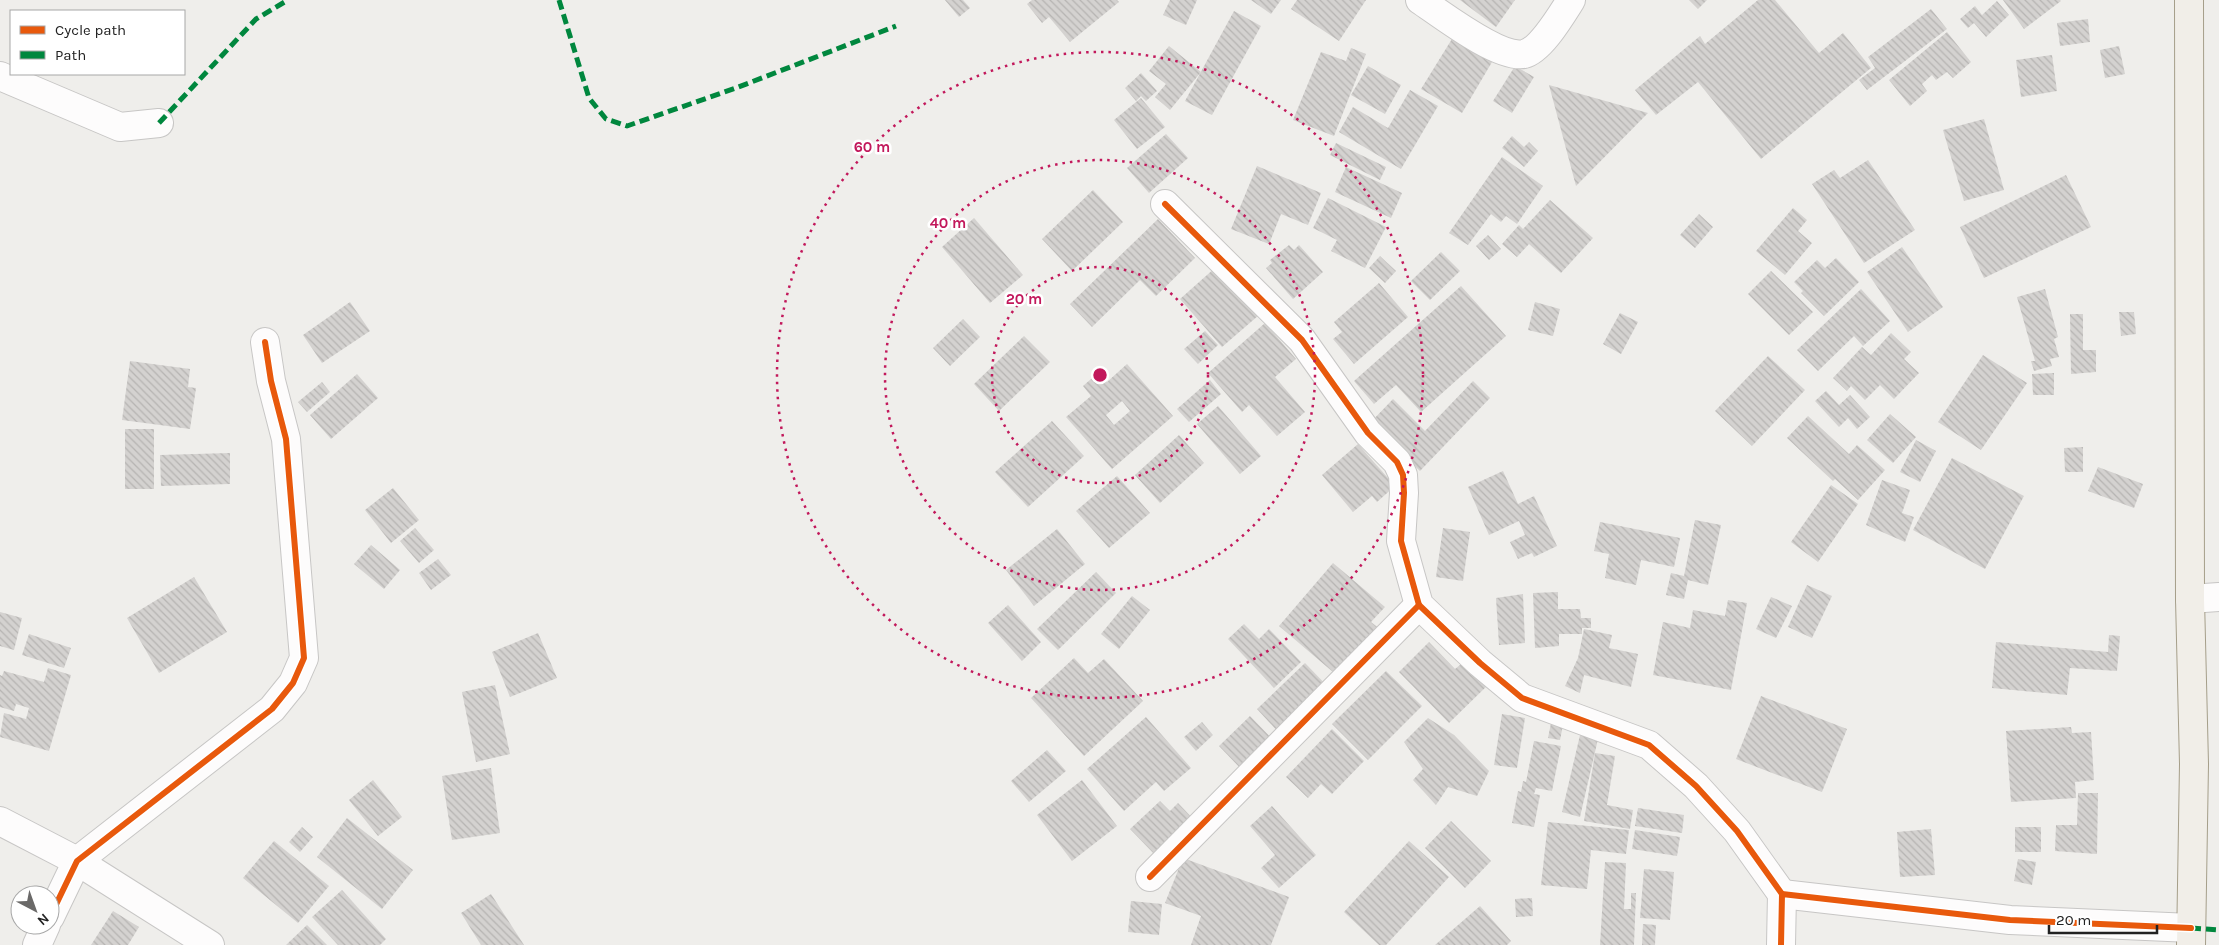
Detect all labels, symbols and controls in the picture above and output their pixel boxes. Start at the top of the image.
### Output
legend [10,10,185,75]
text: Cycle path [55,21,126,39]
text: Path [55,46,86,64]
text: 60 m [854,138,890,156]
text: 40 m [930,214,966,232]
text: 20 m [1006,290,1042,308]
centre of rings [1091,366,1109,384]
north arrow [10,885,60,935]
scale bar [2049,902,2156,934]
text: N [34,910,53,929]
text: 20 m [2056,911,2091,929]

